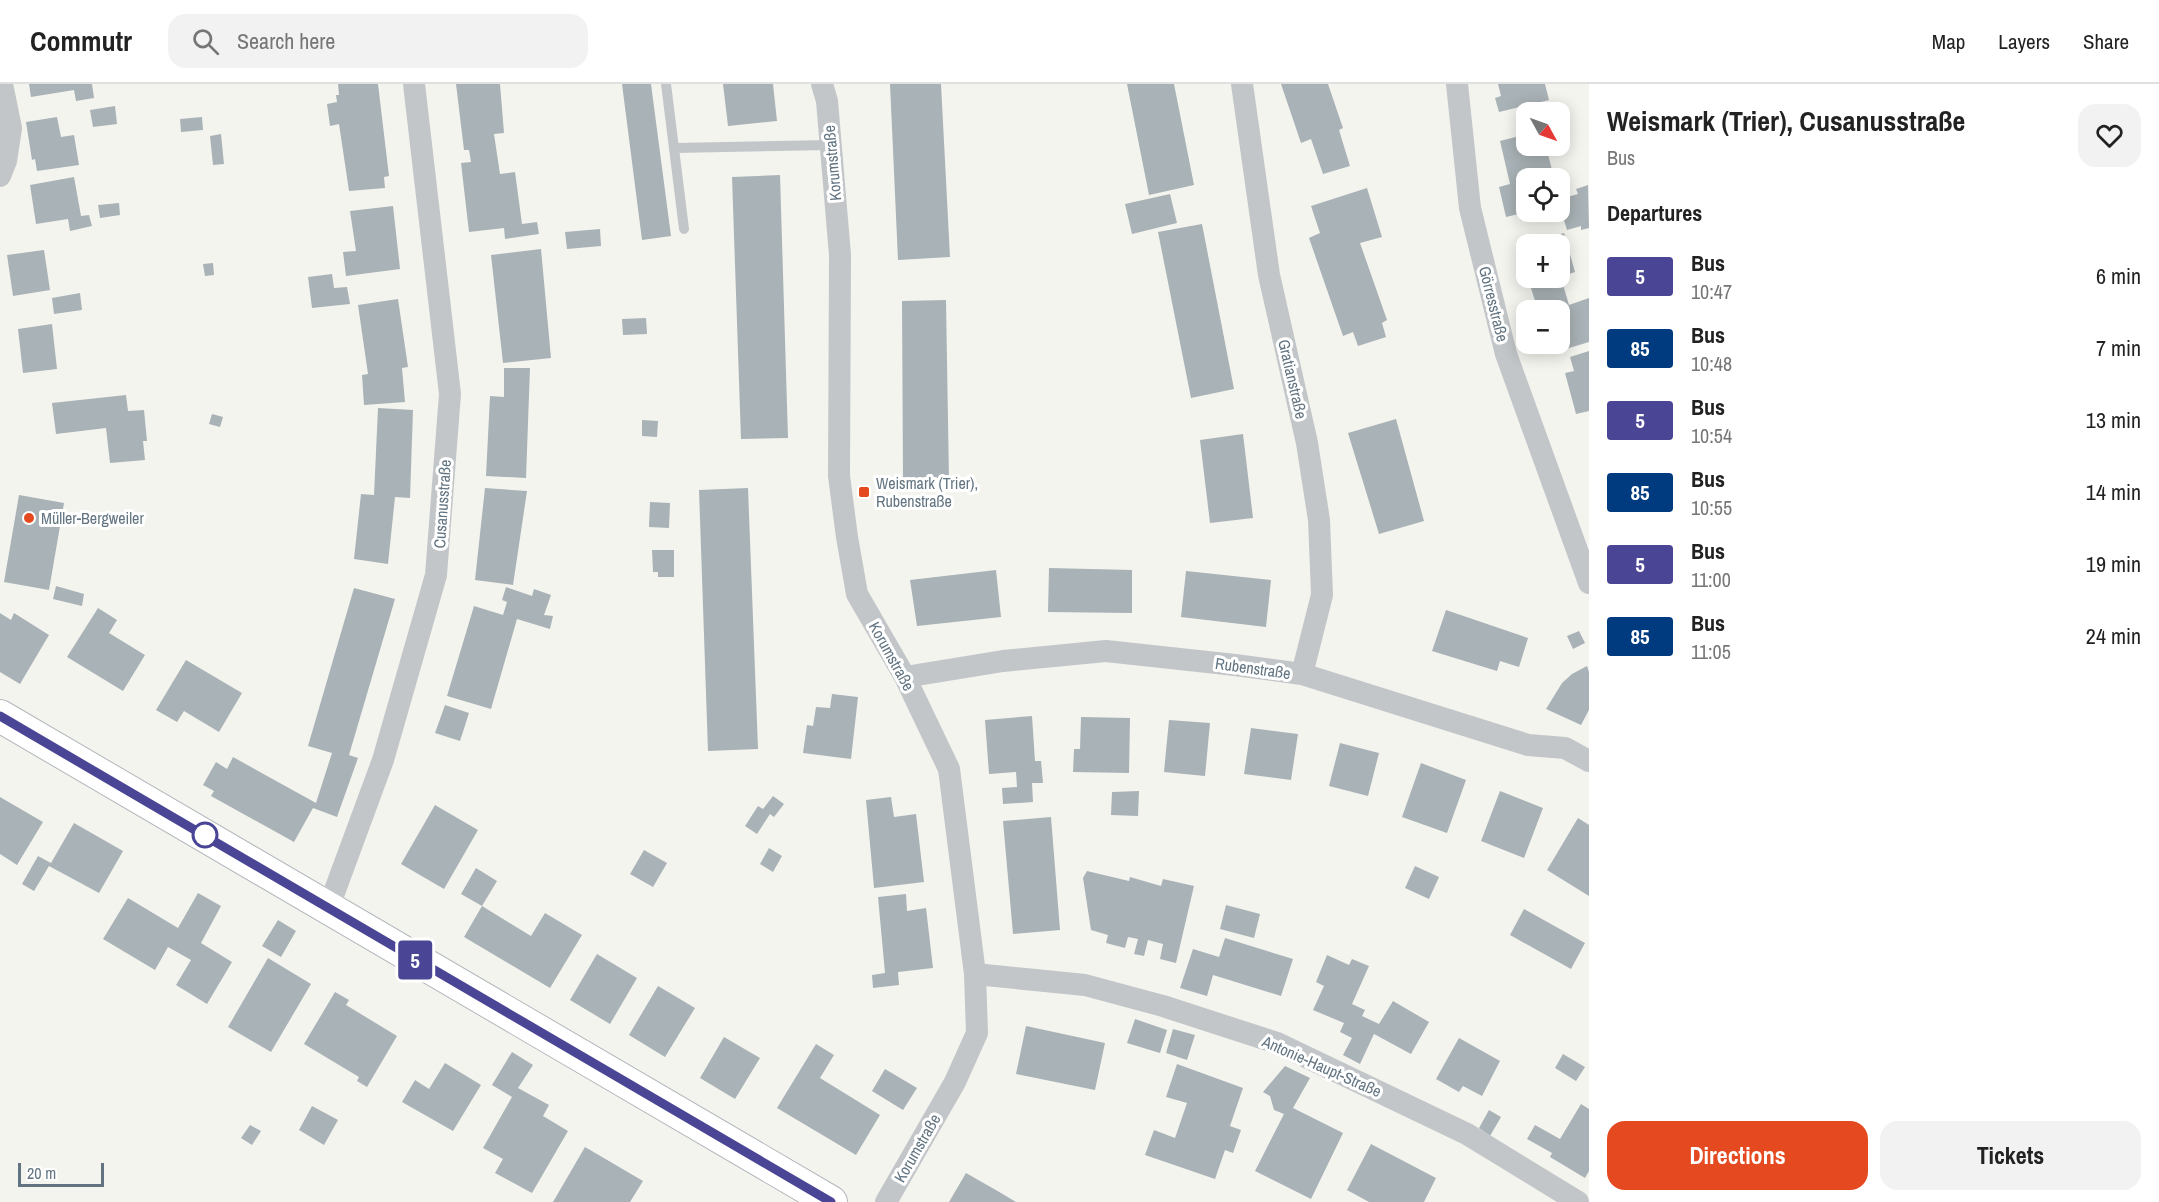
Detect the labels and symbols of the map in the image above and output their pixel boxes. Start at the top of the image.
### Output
north arrow [1516,102,1570,156]
street label: Korumstraße [818,124,846,202]
street label: Görresstraße [1474,264,1514,344]
street label: Gratianstraße [1273,337,1313,421]
street label: Cusanusstraße [428,459,456,549]
place label: Weismark (Trier), Rubenstraße [876,472,978,512]
marker: Weismark (Trier), Rubenstraße [857,485,871,499]
place label: Müller-Bergweiler [41,507,144,529]
marker: Müller-Bergweiler [22,511,36,525]
street label: Korumstraße [864,618,920,694]
street label: Rubenstraße [1214,652,1292,684]
unlabelled marker [192,822,218,848]
line badge: 5 [396,940,434,980]
street label: Antonie-Haupt-Straße [1258,1029,1385,1102]
street label: Korumstraße [889,1110,945,1186]
scale bar [18,1160,104,1188]

